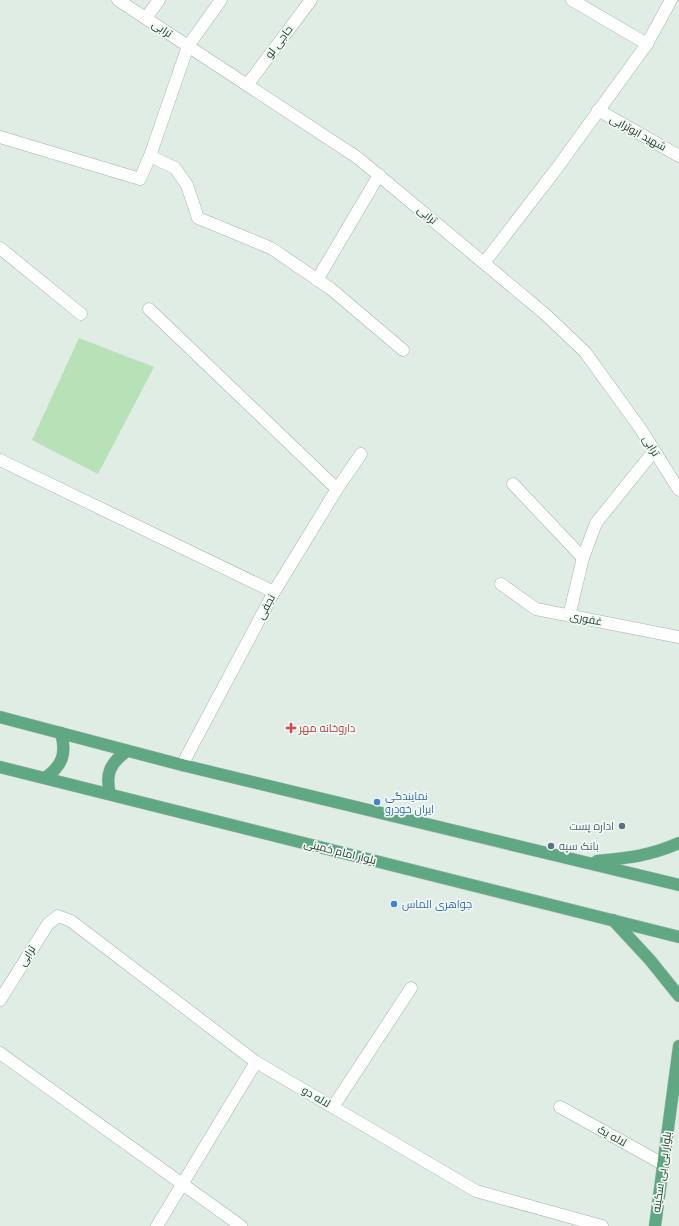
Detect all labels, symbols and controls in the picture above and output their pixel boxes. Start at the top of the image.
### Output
street label: ترابی [149,18,175,40]
street label: حاجی لو [263,23,295,61]
street label: شهید ابوترابی [608,112,668,154]
street label: ترابی [414,203,440,227]
street label: ترابی [640,433,662,459]
street label: نجفی [254,592,278,622]
street label: غفوری [569,610,603,628]
place label: داروخانه مهر [298,722,355,735]
marker: داروخانه مهر [286,723,296,733]
place label: نمایندگی ایران خودرو [385,790,434,816]
marker: نمایندگی ایران خودرو [372,797,382,807]
place label: اداره پست [569,820,614,833]
marker: اداره پست [617,821,627,831]
street label: بلوار امام خمینی [302,837,378,868]
place label: بانک سپه [559,840,599,853]
marker: بانک سپه [546,841,556,851]
place label: جواهری الماس [402,898,472,911]
marker: جواهری الماس [389,899,399,909]
street label: ترابی [16,943,38,969]
street label: لاله دو [299,1084,333,1110]
street label: لاله یک [595,1123,629,1149]
street label: بلوار بی بی سکینه [650,1131,674,1213]

